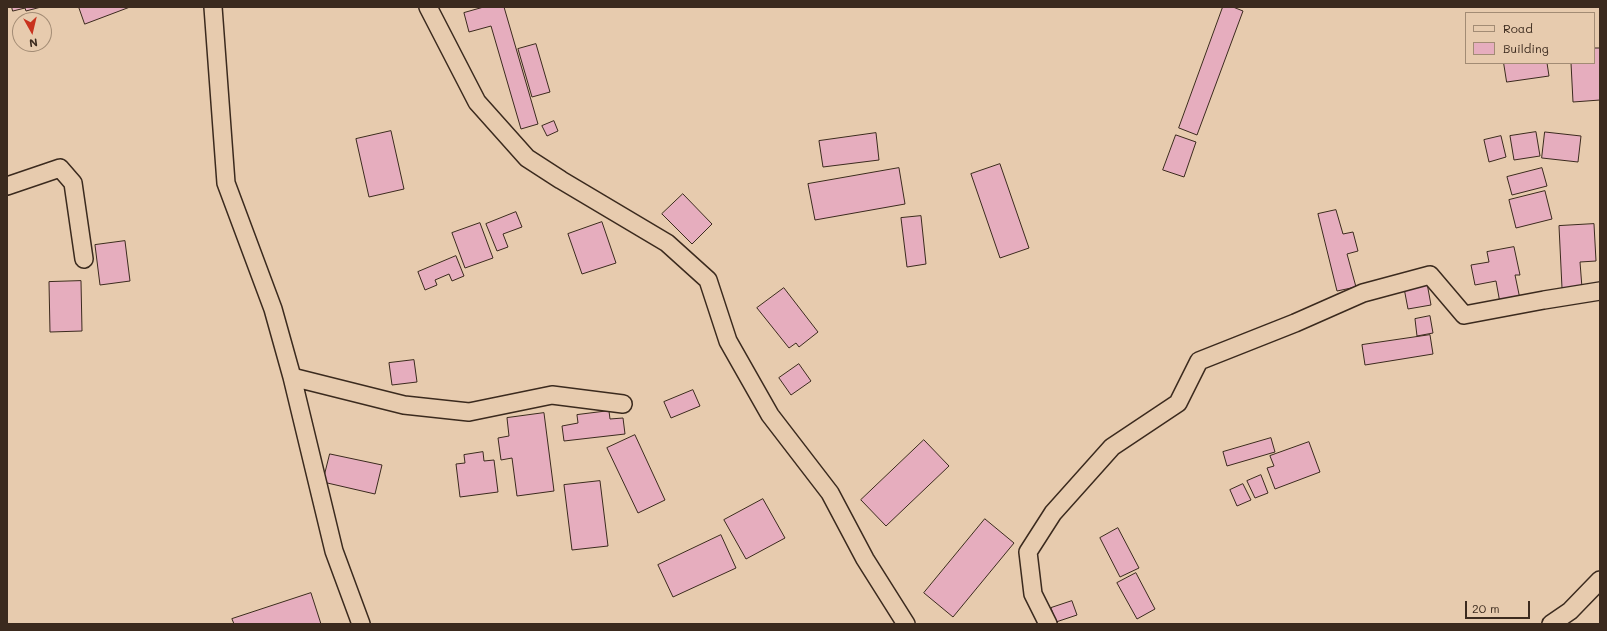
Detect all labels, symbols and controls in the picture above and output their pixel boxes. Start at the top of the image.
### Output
north arrow [12,12,52,52]
legend [1465,12,1595,64]
text: Road [1503,20,1533,36]
text: N [28,35,39,51]
text: Building [1503,40,1549,56]
scale bar [1467,593,1532,619]
text: 20 m [1472,600,1500,616]

